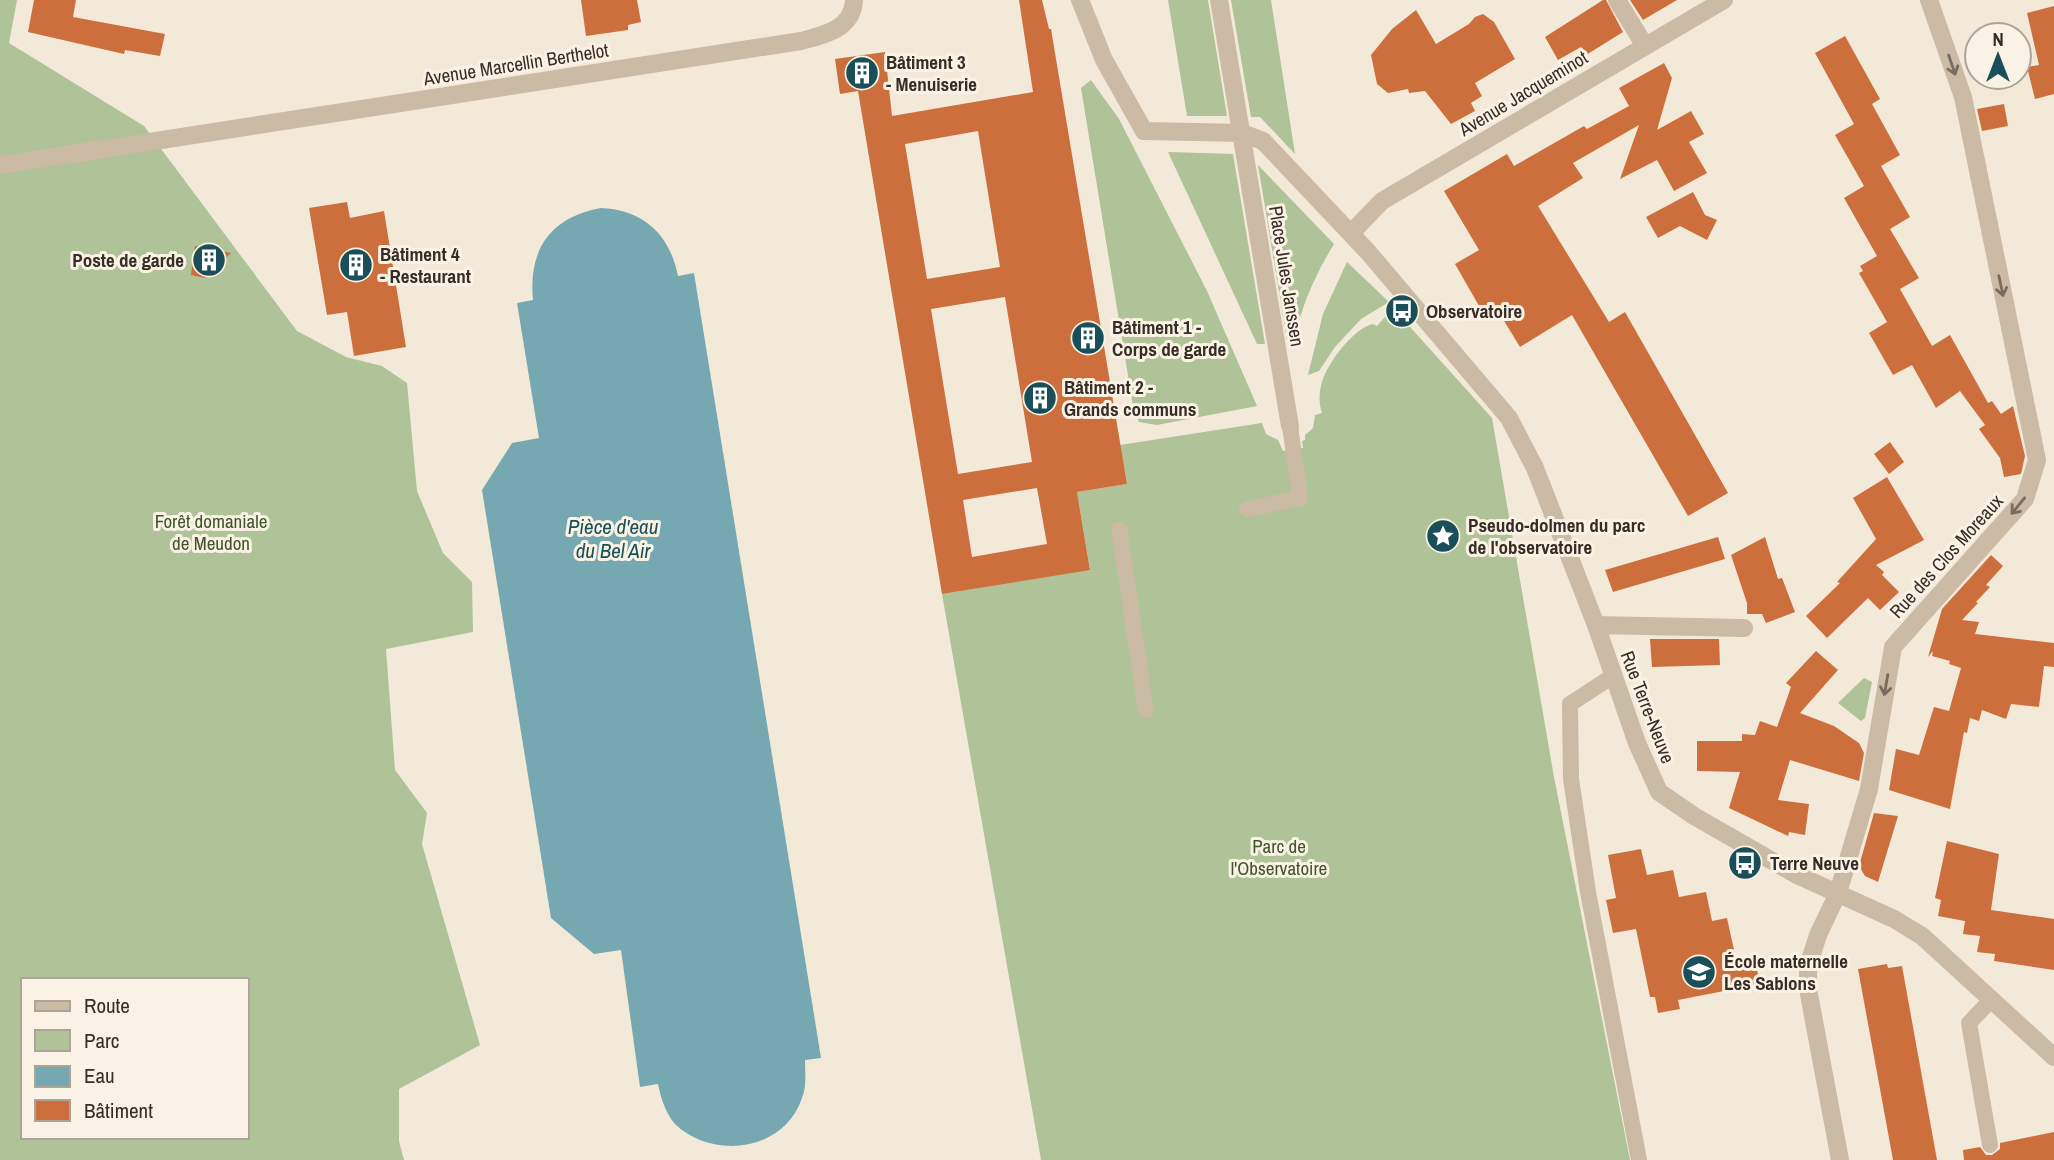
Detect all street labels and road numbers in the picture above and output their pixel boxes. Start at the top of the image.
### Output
street label: Avenue Marcellin Berthelot [421,36,611,92]
street label: Avenue Jacqueminot [1453,44,1593,142]
street label: Place Jules Janssen [1263,204,1311,348]
street label: Rue des Clos Moreaux [1883,488,2009,624]
street label: Rue Terre-Neuve [1615,647,1681,767]

